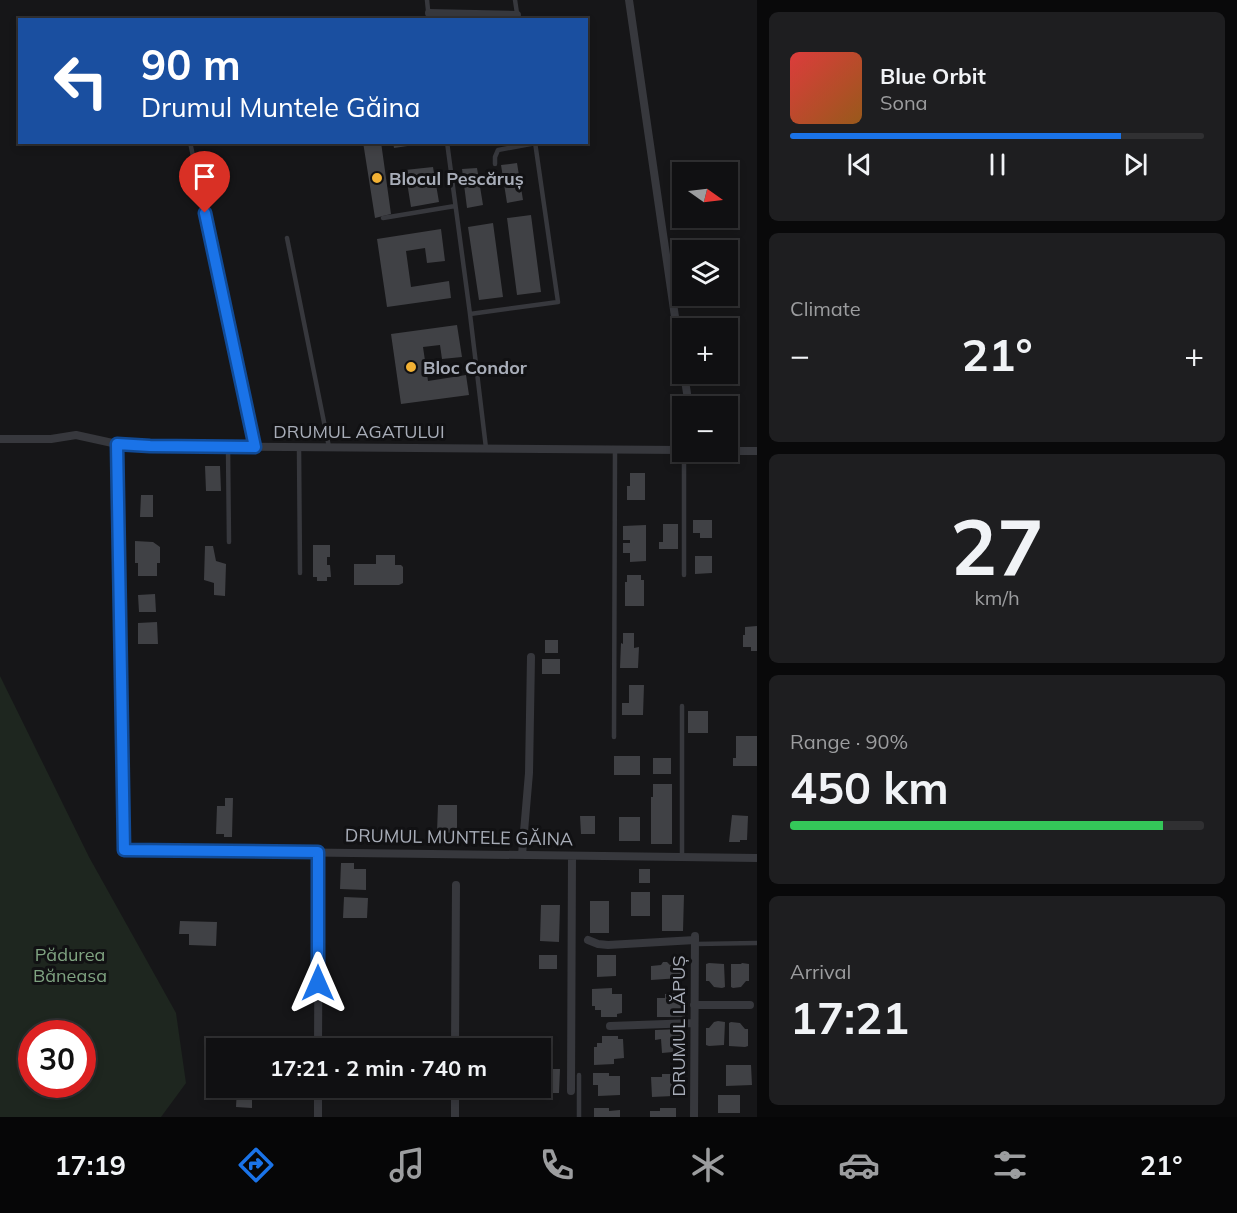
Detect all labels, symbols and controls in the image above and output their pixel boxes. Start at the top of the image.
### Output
text: 90 m [141,38,241,91]
icon: left [42,42,120,120]
text: Blue Orbit [880,62,986,90]
text: Drumul Muntele Găina [141,90,420,124]
text: Sona [880,90,928,115]
icon: previous [843,148,876,181]
icon: pause [981,148,1014,181]
icon: next [1119,148,1152,181]
pin [179,151,230,213]
icon: arrive [188,160,221,193]
north arrow [672,162,738,228]
map controls [672,162,738,462]
place label: Blocul Pescăruș [389,167,524,190]
marker: Blocul Pescăruș [370,171,384,185]
button: layers [672,240,738,306]
text: Climate [790,296,861,321]
button: + [672,318,738,384]
text: 21° [961,326,1033,382]
text: − [790,334,810,375]
text: + [1184,334,1204,375]
place label: Bloc Condor [423,356,528,379]
marker: Bloc Condor [404,360,418,374]
button: − [672,396,738,462]
street label: DRUMUL AGATULUI [273,420,445,443]
text: 27 [950,497,1044,595]
text: km/h [974,585,1020,610]
text: Range · 90% [790,729,908,754]
text: 450 km [790,759,949,815]
street label: DRUMUL MUNTELE GĂINA [345,824,573,850]
park label: Pădurea Băneasa [33,943,107,987]
position arrow [286,951,350,1015]
street label: DRUMUL LĂPUȘ [667,956,690,1096]
text: Arrival [790,959,851,984]
text: 17:21 [790,989,909,1045]
speed limit sign: 30 [18,1020,96,1098]
text: 17:21 · 2 min · 740 m [270,1054,487,1082]
icon: directions [235,1144,277,1186]
icon: music [386,1144,428,1186]
icon: phone [536,1144,578,1186]
icon: climate [687,1144,729,1186]
icon: car [838,1144,880,1186]
icon: filters [989,1144,1031,1186]
text: 17:19 [54,1148,126,1182]
text: 21° [1140,1148,1182,1182]

